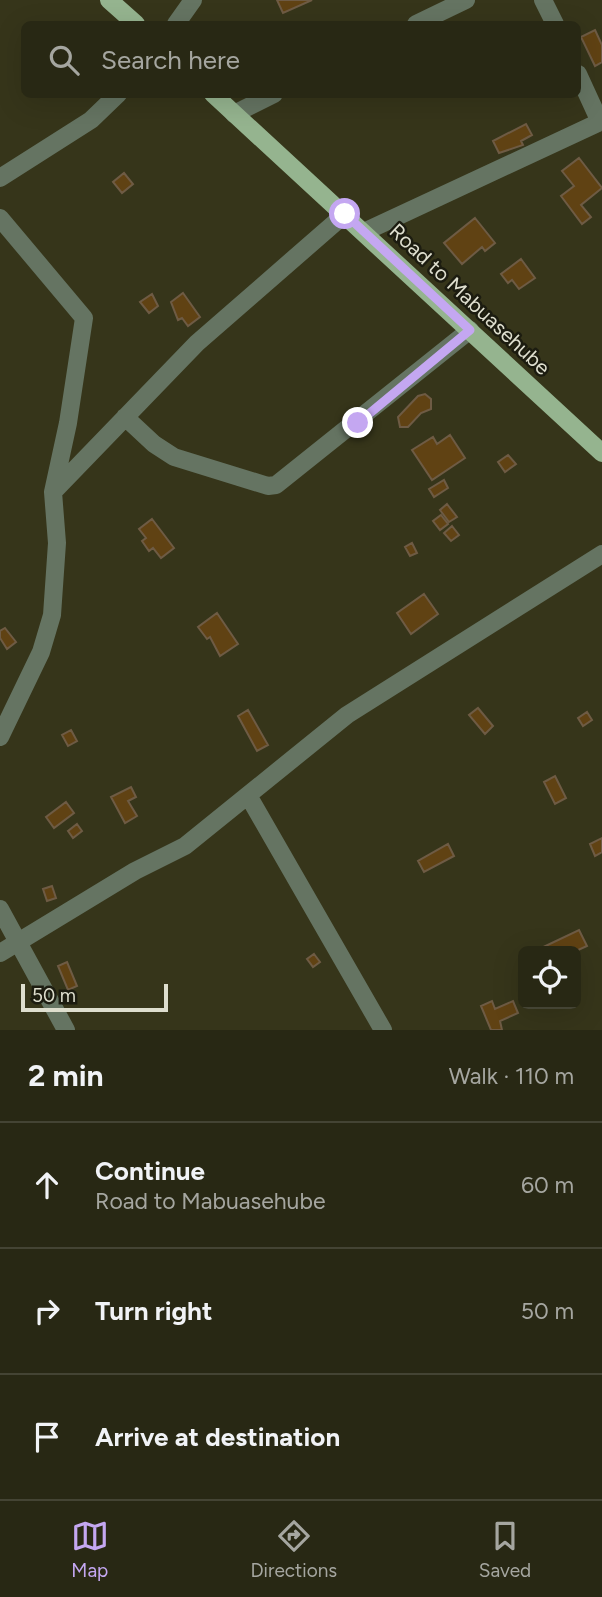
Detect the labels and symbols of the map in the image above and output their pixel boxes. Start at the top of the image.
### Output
route start [329,198,360,229]
street label: Road to Mabuasehube [385,218,555,380]
route end [342,407,373,438]
scale bar [21,981,168,1013]

